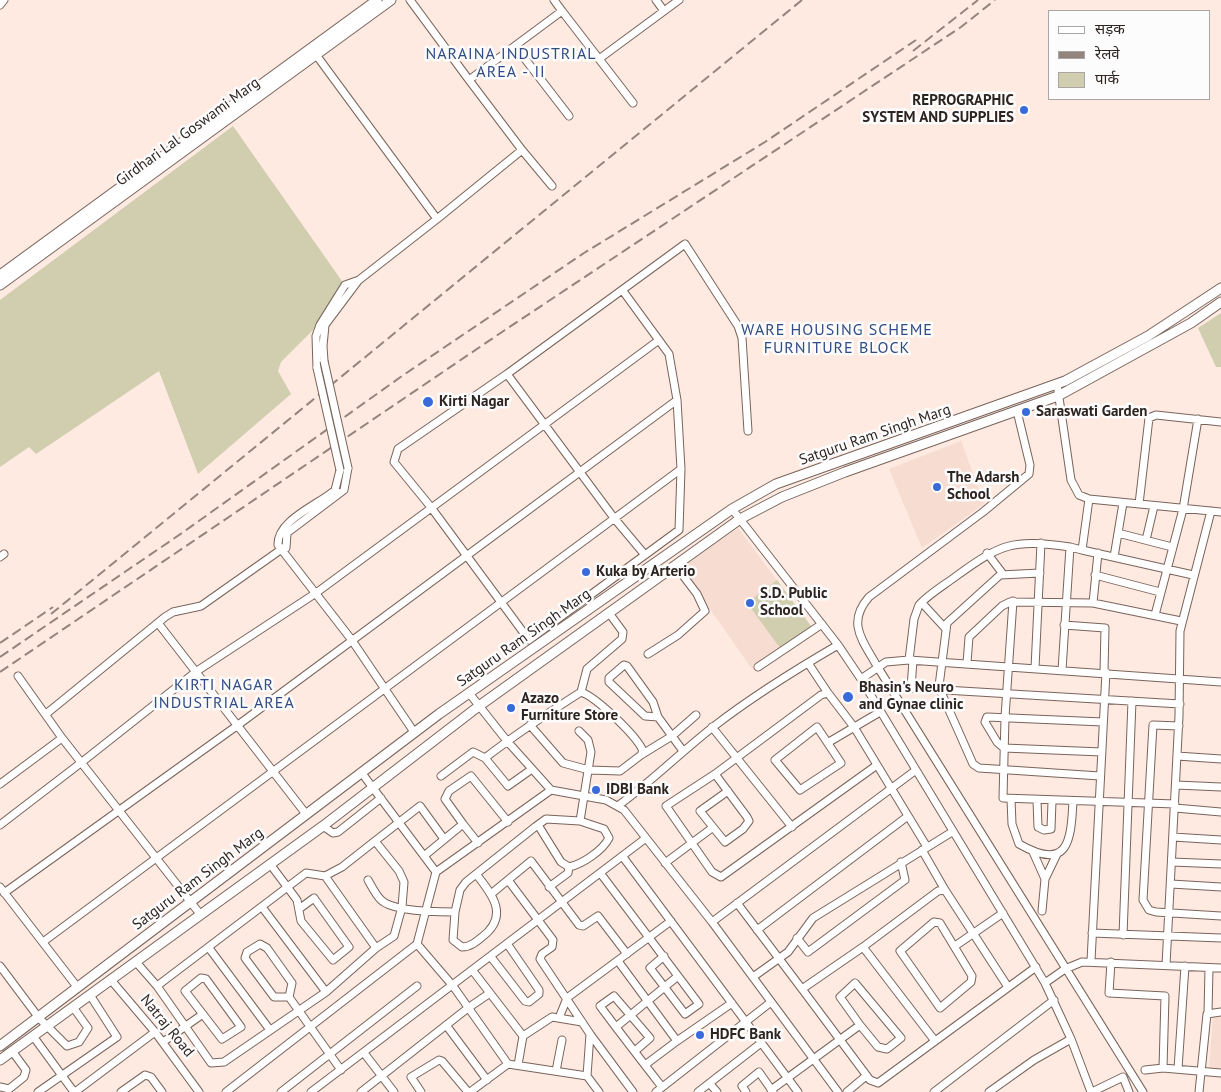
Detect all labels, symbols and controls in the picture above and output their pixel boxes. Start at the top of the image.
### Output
legend [1048,10,1211,100]
text: सड़क [1095,19,1125,38]
district label: NARAINA INDUSTRIAL AREA - II [423,44,599,82]
text: रेलवे [1095,44,1120,63]
text: पार्क [1095,69,1119,88]
street label: Girdhari Lal Goswami Marg [113,74,263,190]
place label: REPROGRAPHIC SYSTEM AND SUPPLIES [862,92,1014,127]
marker: REPROGRAPHIC SYSTEM AND SUPPLIES [1018,104,1030,116]
district label: WARE HOUSING SCHEME FURNITURE BLOCK [739,320,935,358]
place label: Kirti Nagar [439,393,509,411]
marker: Kirti Nagar [421,395,435,409]
street label: Satguru Ram Singh Marg [797,401,953,469]
place label: Saraswati Garden [1036,403,1147,421]
marker: Saraswati Garden [1020,406,1032,418]
place label: The Adarsh School [947,469,1019,504]
marker: The Adarsh School [931,481,943,493]
place label: Kuka by Arterio [596,563,695,581]
marker: Kuka by Arterio [580,566,592,578]
street label: Satguru Ram Singh Marg [454,585,594,691]
place label: S.D. Public School [760,585,828,620]
marker: S.D. Public School [744,597,756,609]
district label: KIRTI NAGAR INDUSTRIAL AREA [151,675,297,713]
place label: Bhasin's Neuro and Gynae clinic [859,679,963,714]
place label: Azazo Furniture Store [521,690,618,725]
marker: Bhasin's Neuro and Gynae clinic [841,690,855,704]
marker: Azazo Furniture Store [505,702,517,714]
place label: IDBI Bank [606,781,669,799]
marker: IDBI Bank [590,784,602,796]
street label: Satguru Ram Singh Marg [129,824,267,934]
street label: Natraj Road [136,991,198,1061]
place label: HDFC Bank [710,1026,781,1044]
marker: HDFC Bank [694,1029,706,1041]

